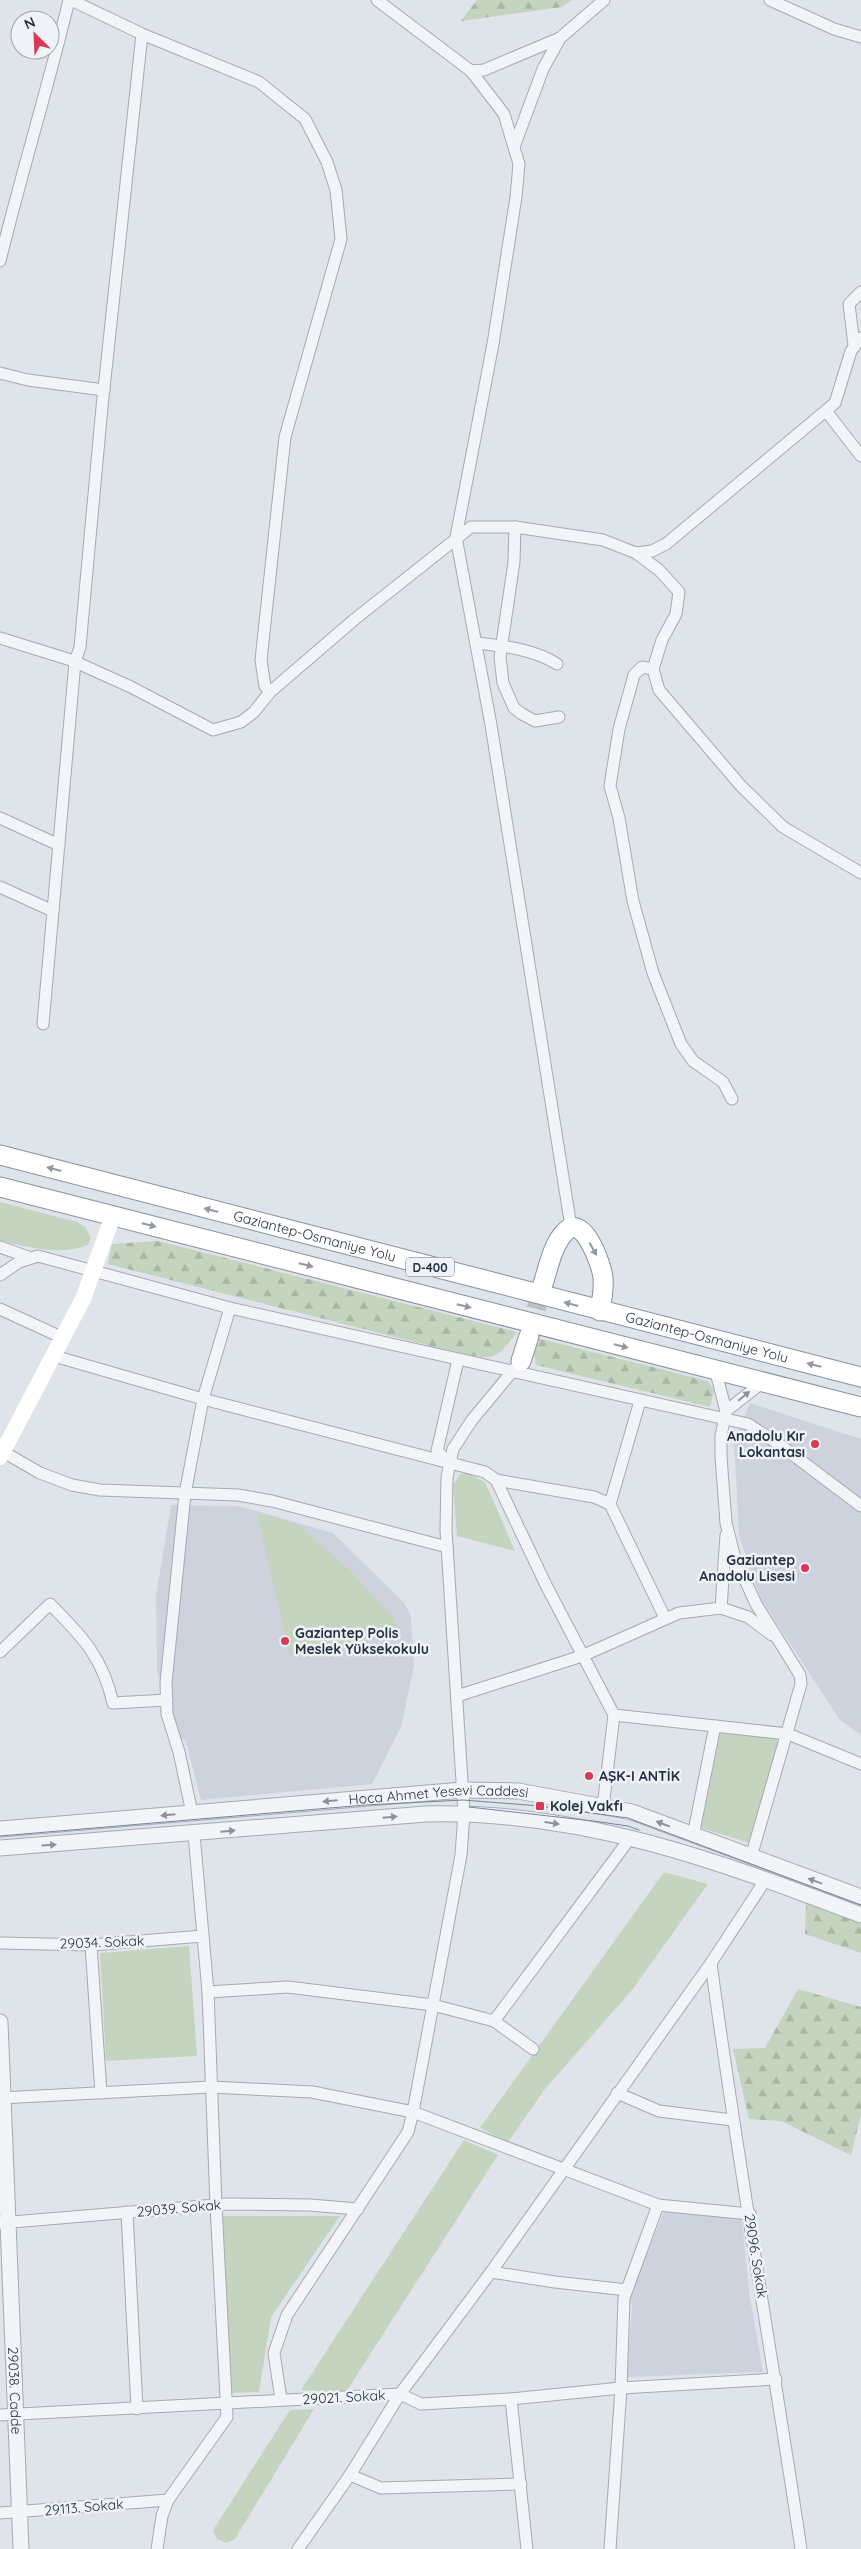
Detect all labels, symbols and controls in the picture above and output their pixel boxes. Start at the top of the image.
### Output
north arrow [10,10,60,60]
text: N [21,13,38,33]
one-way arrow [46,1165,61,1173]
one-way arrow [203,1206,218,1214]
street label: Gaziantep-Osmaniye Yolu [231,1207,398,1266]
one-way arrow [141,1221,157,1229]
one-way arrow [589,1241,597,1256]
road number: D-400 [406,1258,454,1276]
one-way arrow [299,1262,314,1270]
one-way arrow [564,1299,579,1307]
one-way arrow [456,1302,471,1310]
street label: Gaziantep-Osmaniye Yolu [624,1308,790,1367]
one-way arrow [614,1342,629,1350]
one-way arrow [806,1361,821,1369]
one-way arrow [738,1391,751,1402]
place label: Anadolu Kır Lokantası [727,1427,805,1461]
marker: Anadolu Kır Lokantası [809,1438,821,1450]
place label: Gaziantep Anadolu Lisesi [699,1551,795,1585]
marker: Gaziantep Anadolu Lisesi [799,1562,811,1574]
place label: Gaziantep Polis Meslek Yüksekokulu [295,1624,429,1658]
marker: Gaziantep Polis Meslek Yüksekokulu [279,1635,291,1647]
place label: AŞK-I ANTİK [599,1767,680,1785]
marker: AŞK-I ANTİK [583,1770,595,1782]
street label: Hoca Ahmet Yesevi Caddesi [348,1781,530,1809]
one-way arrow [322,1797,338,1805]
place label: Kolej Vakfı [550,1797,623,1815]
marker: Kolej Vakfı [534,1800,546,1812]
one-way arrow [160,1811,176,1819]
one-way arrow [382,1813,398,1821]
one-way arrow [544,1819,560,1827]
one-way arrow [655,1820,670,1828]
one-way arrow [220,1827,236,1835]
one-way arrow [41,1840,57,1848]
one-way arrow [807,1877,822,1885]
street label: 29034. Sokak [59,1932,145,1952]
street label: 29039. Sokak [136,2195,222,2221]
street label: 29096. Sokak [740,2212,772,2300]
street label: 29038. Cadde [4,2347,25,2435]
street label: 29021. Sokak [302,2386,386,2408]
street label: 29113. Sokak [44,2495,124,2519]

